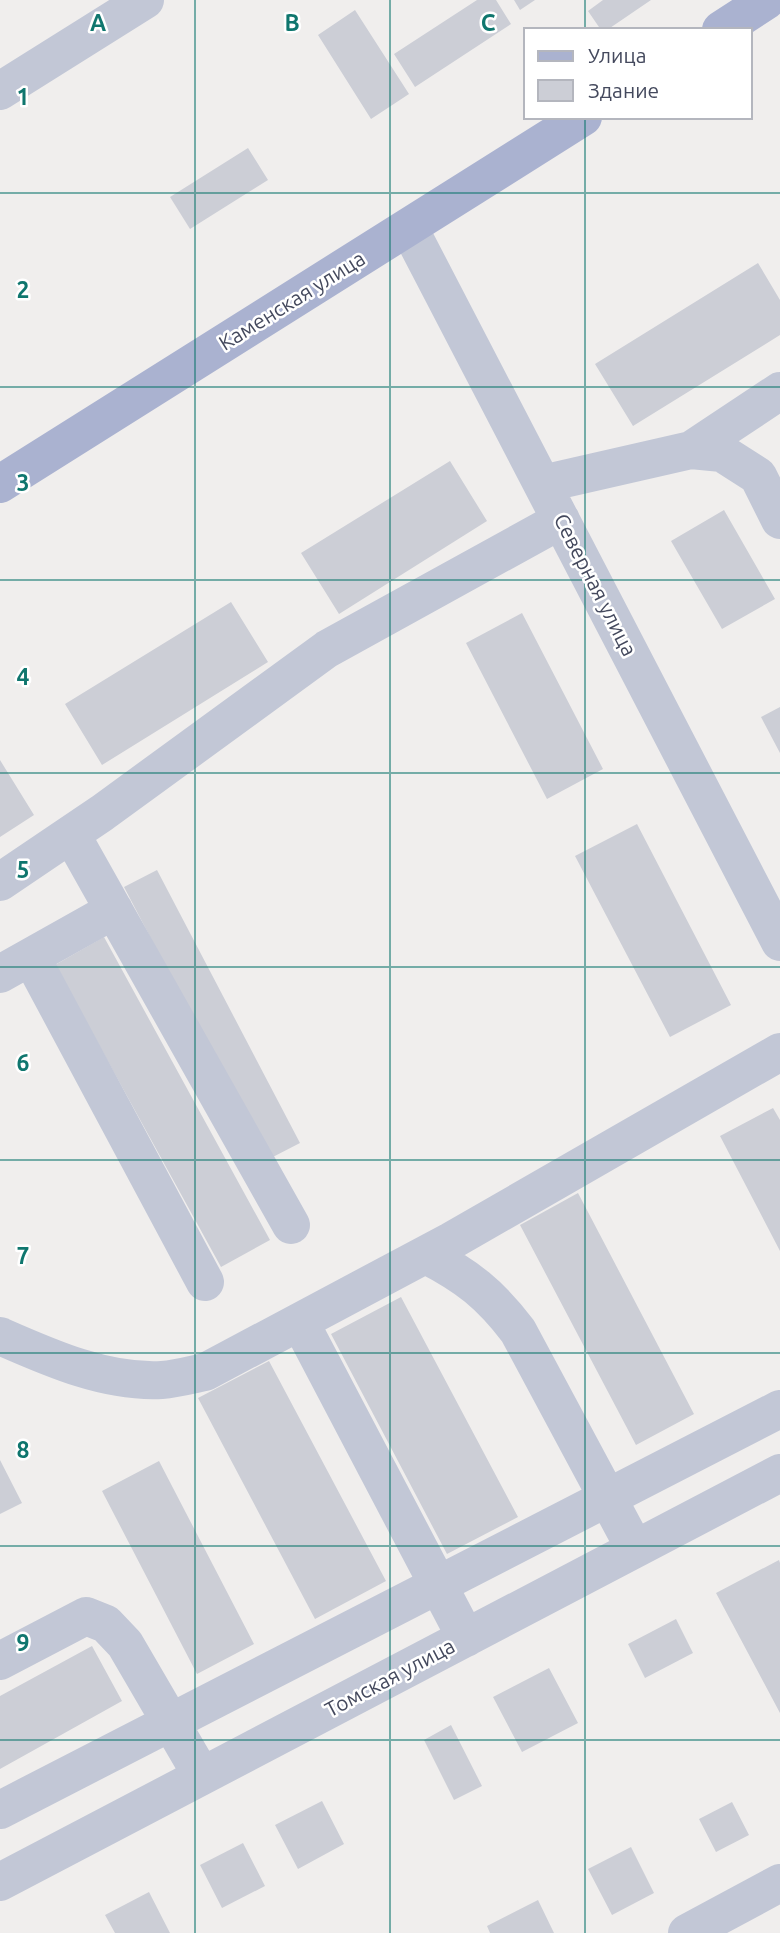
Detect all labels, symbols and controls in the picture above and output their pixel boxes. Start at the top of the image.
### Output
text: A [90,10,106,35]
text: B [284,10,300,35]
text: C [481,10,496,35]
legend [524,28,752,119]
text: Улица [588,43,646,67]
text: Здание [588,78,659,102]
text: 1 [17,84,29,109]
street label: Каменская улица [214,246,369,355]
text: 2 [17,277,29,302]
text: 3 [17,470,29,495]
street label: Северная улица [550,509,642,660]
text: 4 [17,664,30,689]
text: 5 [17,857,29,882]
text: 6 [17,1050,30,1075]
text: 7 [17,1243,29,1268]
text: 8 [17,1437,29,1462]
text: 9 [17,1630,29,1655]
street label: Томская улица [321,1633,458,1721]

